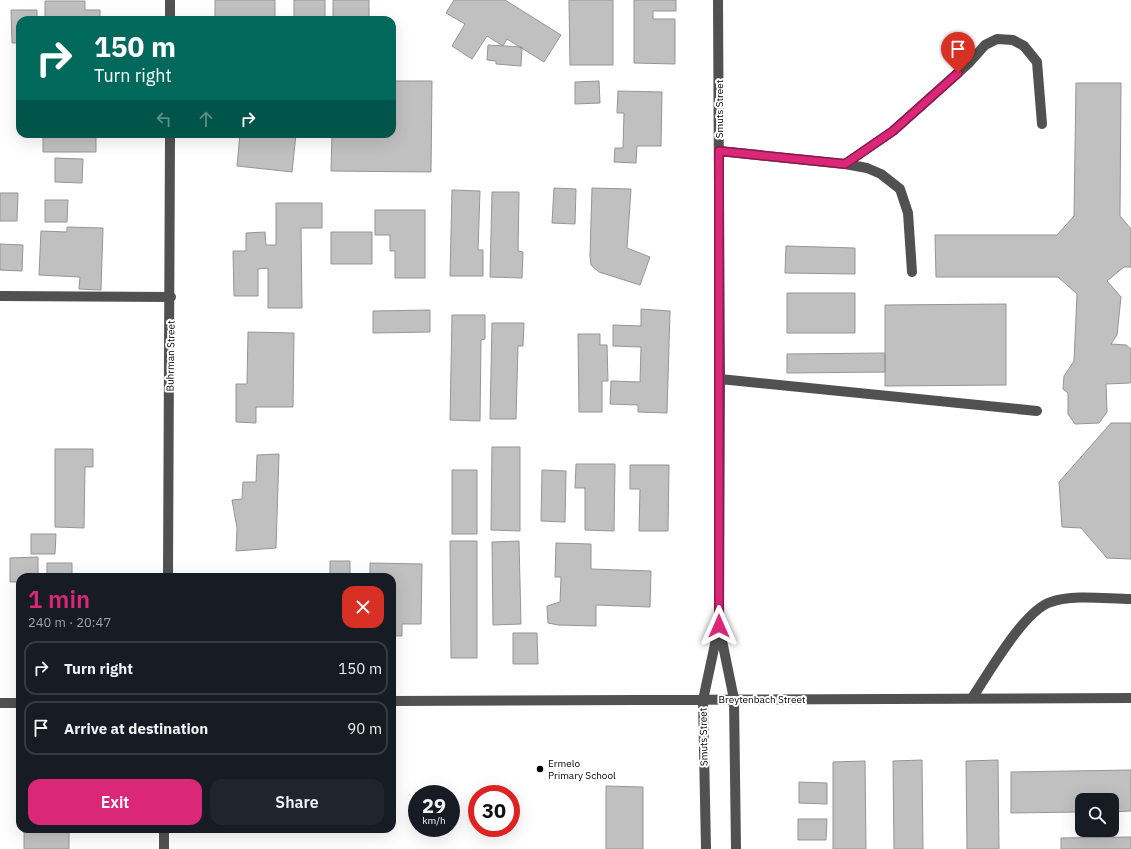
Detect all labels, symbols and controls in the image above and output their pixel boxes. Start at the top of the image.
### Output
text: 150 m [94,28,176,65]
icon: right [28,32,80,84]
pin [941,32,975,73]
icon: arrive [947,38,969,60]
text: Turn right [94,64,172,87]
street label: Smuts Street [713,79,726,138]
icon: left [153,108,175,130]
icon: ahead [195,108,217,130]
icon: right [237,108,259,130]
street label: Buhrman Street [163,320,178,392]
text: 1 min [28,583,90,615]
button: close [342,586,384,628]
position arrow [698,605,740,647]
text: 240 m · 20:47 [28,614,111,631]
icon: right [30,657,52,679]
text: Turn right [64,659,133,678]
text: 150 m [338,659,382,678]
street label: Breytenbach Street [719,693,806,706]
street label: Smuts Street [696,707,711,766]
icon: arrive [30,717,52,739]
text: Arrive at destination [64,719,208,738]
text: 90 m [347,719,382,738]
place label: Ermelo Primary School [548,757,616,782]
marker: Ermelo Primary School [535,764,545,774]
button: Exit [28,779,202,825]
button: Share [210,779,384,825]
speed limit sign: 30 [468,785,520,837]
text: 29 [422,792,446,819]
map controls [1075,793,1119,837]
button: search [1075,793,1119,837]
text: km/h [422,814,446,827]

